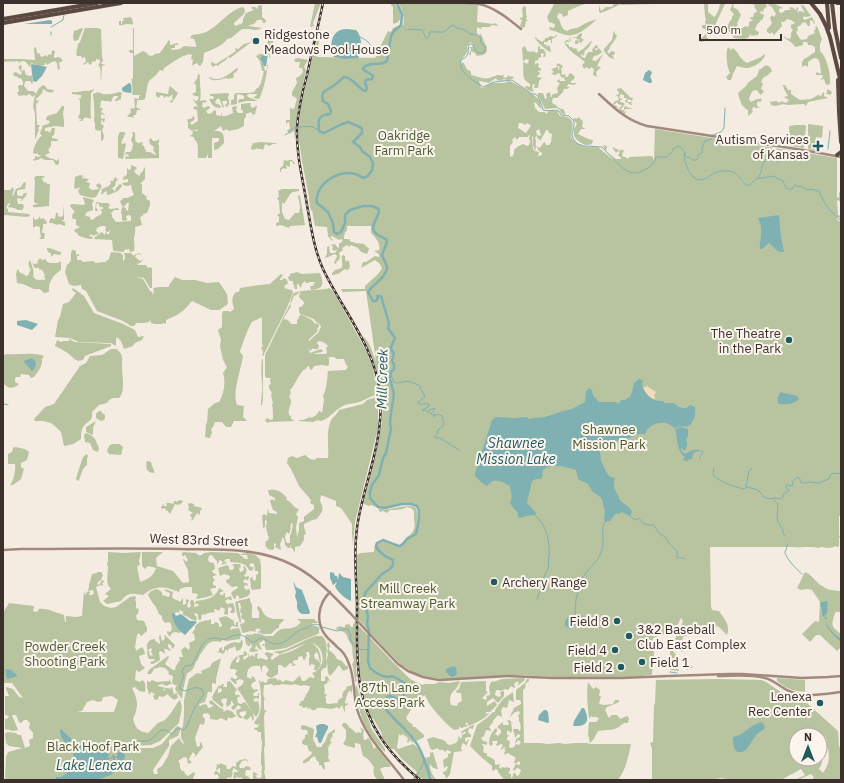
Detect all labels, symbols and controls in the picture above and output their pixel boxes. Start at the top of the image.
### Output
scale bar [700,16,781,42]
text: 500 m [706,22,741,37]
place label: Ridgestone Meadows Pool House [264,26,389,58]
marker: Ridgestone Meadows Pool House [251,36,261,46]
park label: Oakridge Farm Park [374,127,434,159]
place label: Autism Services of Kansas [716,131,809,163]
marker: Autism Services of Kansas [812,140,824,152]
place label: The Theatre in the Park [711,325,781,357]
marker: The Theatre in the Park [784,335,794,345]
water label: Mill Creek [372,348,392,409]
park label: Shawnee Mission Park [572,421,646,453]
water label: Shawnee Mission Lake [476,434,556,468]
street label: West 83rd Street [149,530,249,550]
place label: Archery Range [502,574,587,591]
marker: Archery Range [489,577,499,587]
park label: Mill Creek Streamway Park [361,580,456,612]
place label: Field 8 [569,613,609,630]
marker: Field 8 [612,616,622,626]
place label: 3&2 Baseball Club East Complex [637,621,747,653]
marker: 3&2 Baseball Club East Complex [624,631,634,641]
park label: Powder Creek Shooting Park [24,638,106,670]
place label: Field 4 [567,642,607,659]
marker: Field 4 [610,645,620,655]
place label: Field 1 [650,654,690,671]
marker: Field 1 [637,657,647,667]
place label: Field 2 [573,659,613,676]
marker: Field 2 [616,662,626,672]
park label: 87th Lane Access Park [355,679,425,711]
place label: Lenexa Rec Center [748,688,812,720]
marker: Lenexa Rec Center [815,698,825,708]
north arrow [788,727,828,767]
text: N [804,730,812,744]
park label: Black Hoof Park [47,738,139,755]
water label: Lake Lenexa [56,756,132,774]

